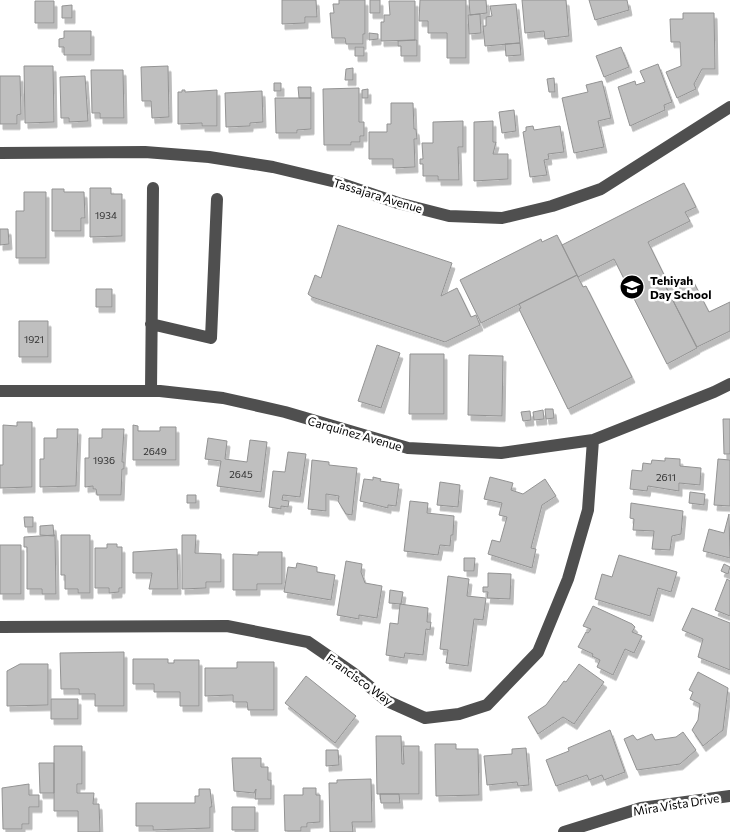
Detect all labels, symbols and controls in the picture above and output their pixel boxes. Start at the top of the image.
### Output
street label: Tassajara Avenue [332,175,424,215]
house number: 1934 [95,209,117,221]
place label: Tehiyah Day School [650,273,711,301]
school or university icon: Tehiyah Day School [619,274,645,300]
house number: 1921 [24,333,44,345]
street label: Carquinez Avenue [306,413,404,453]
house number: 2649 [143,445,167,457]
house number: 1936 [93,454,115,466]
house number: 2645 [229,468,253,480]
house number: 2611 [656,471,676,483]
street label: Francisco Way [324,650,396,708]
street label: Mira Vista Drive [632,790,720,818]

